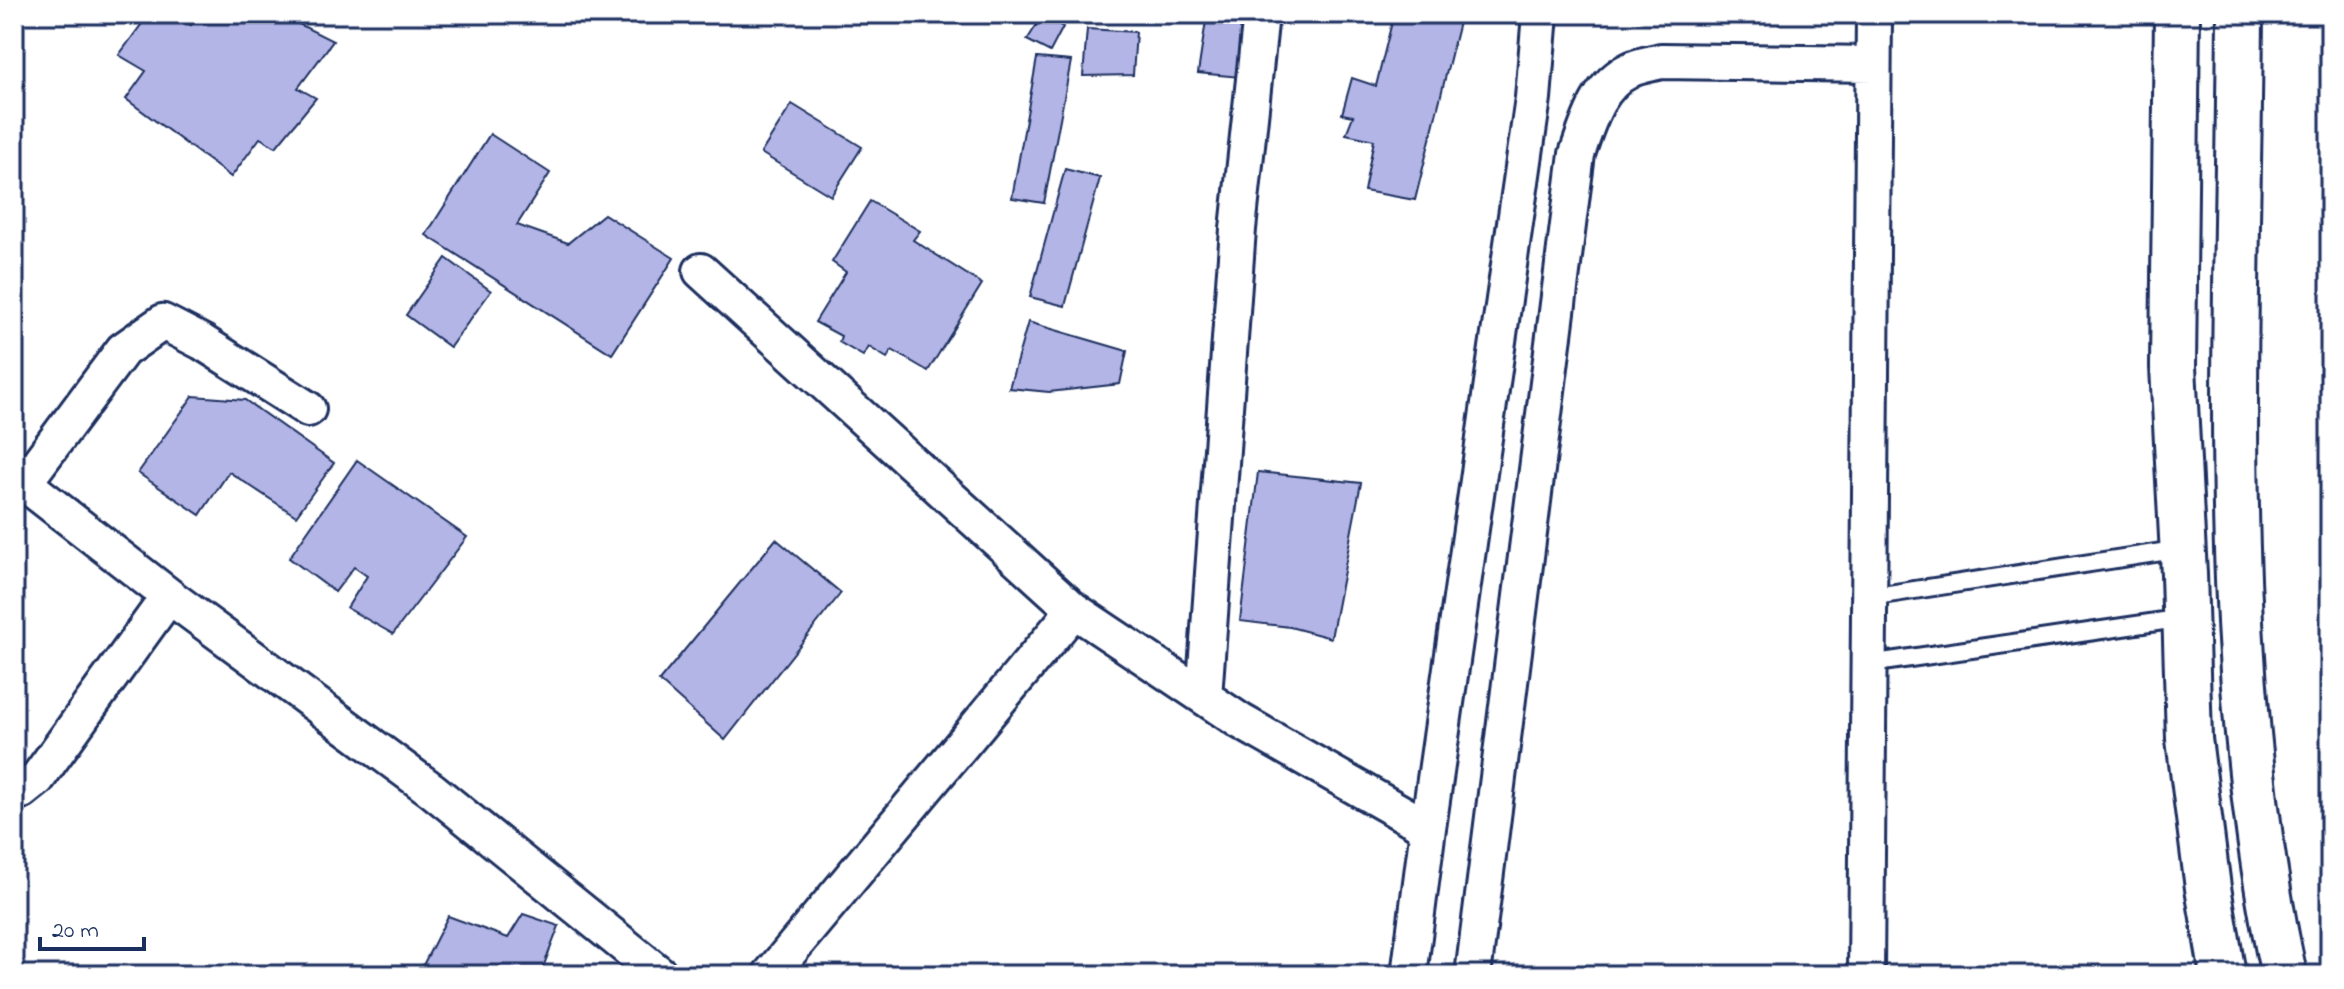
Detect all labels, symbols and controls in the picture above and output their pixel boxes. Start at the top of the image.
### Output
scale bar [40,901,144,951]
text: 20 m [52,914,99,949]

